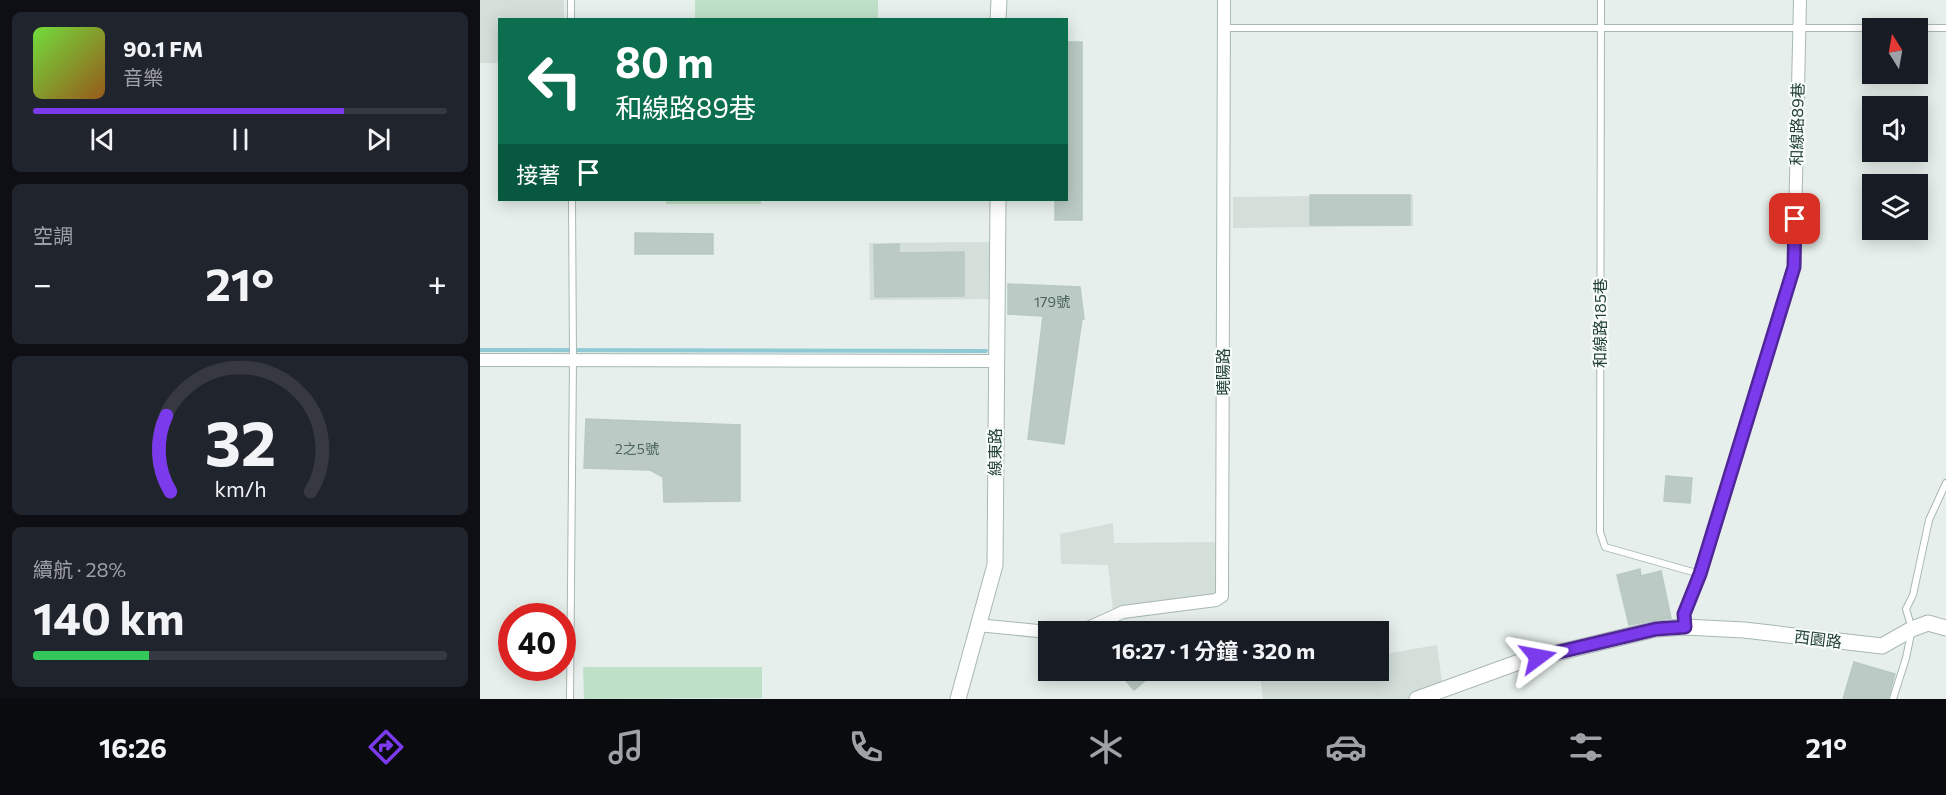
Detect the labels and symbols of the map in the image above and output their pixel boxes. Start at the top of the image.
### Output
north arrow [1862,18,1928,84]
street label: 和線路89巷 [1786,82,1807,166]
pin [1769,193,1820,244]
street label: 和線路185巷 [1590,278,1609,368]
house number: 179號 [1034,293,1070,310]
street label: 曉陽路 [1213,348,1232,396]
street label: 線東路 [985,428,1004,476]
house number: 2之5號 [615,440,659,457]
speed limit sign: 40 [498,603,576,681]
position arrow [1506,625,1570,689]
street label: 西園路 [1793,626,1843,651]

